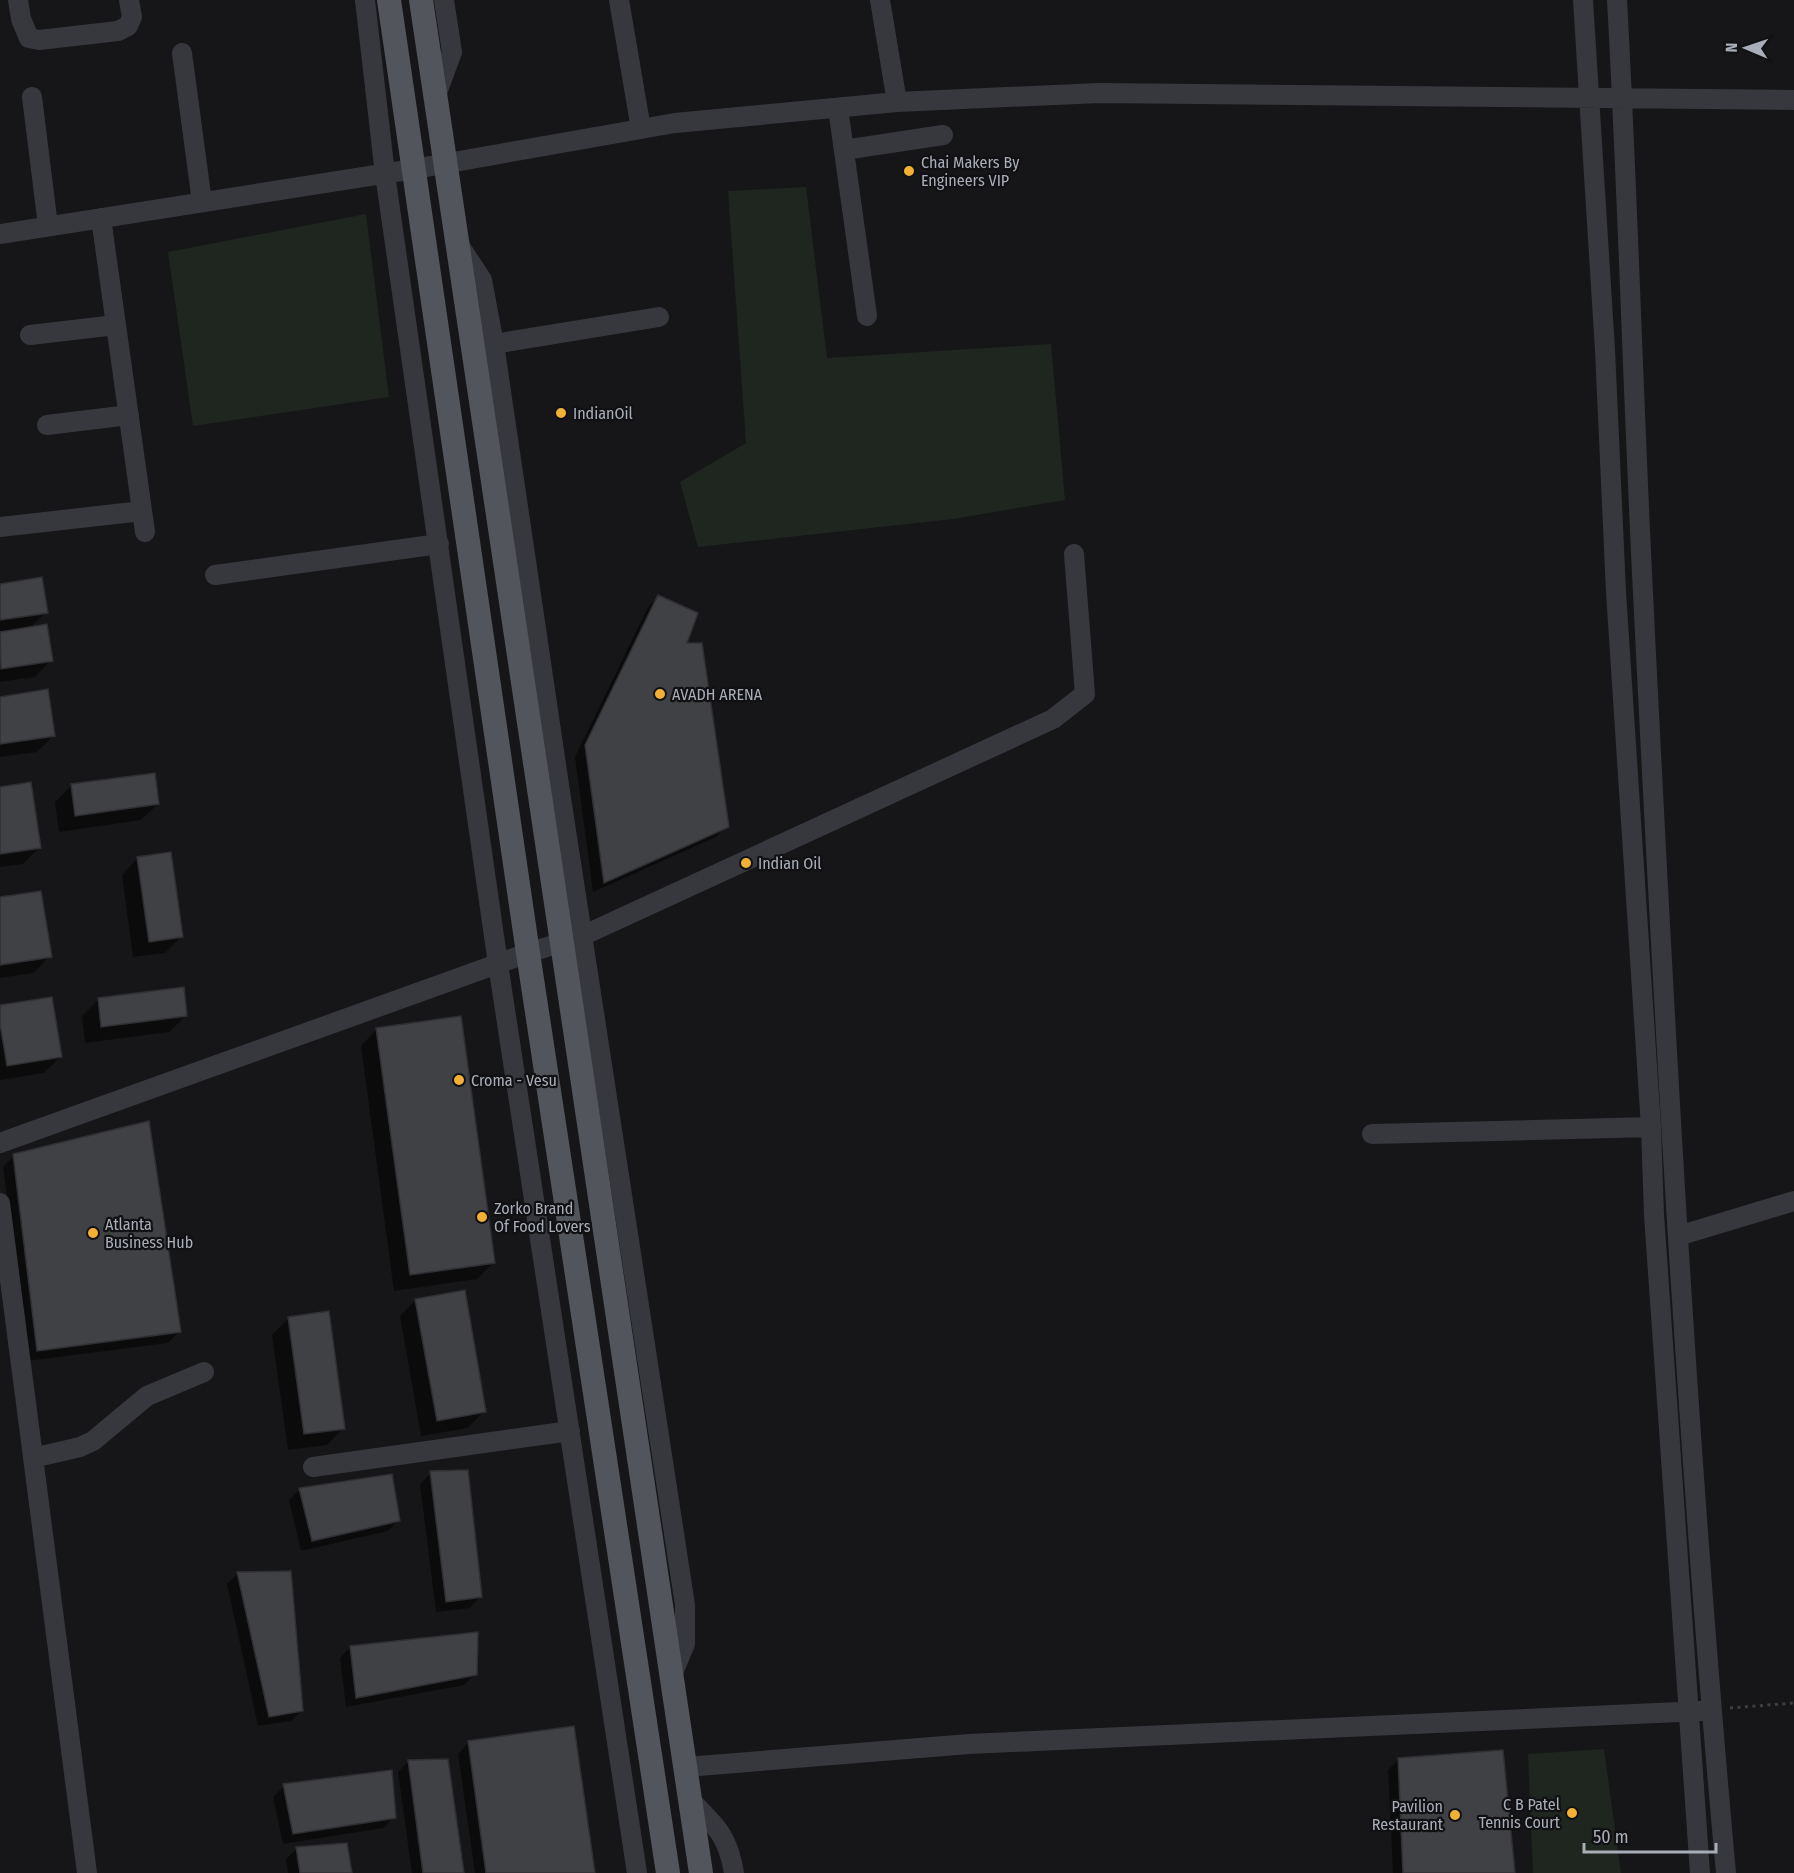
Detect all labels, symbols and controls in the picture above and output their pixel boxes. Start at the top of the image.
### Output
north arrow [1716,18,1776,78]
text: N [1722,42,1741,53]
place label: Chai Makers By Engineers VIP [921,153,1020,190]
marker: Chai Makers By Engineers VIP [902,164,916,178]
place label: IndianOil [573,404,633,423]
marker: IndianOil [554,406,568,420]
place label: AVADH ARENA [672,685,763,704]
marker: AVADH ARENA [653,687,667,701]
place label: Indian Oil [758,854,822,873]
marker: Indian Oil [739,856,753,870]
place label: Croma - Vesu [471,1071,557,1090]
marker: Croma - Vesu [452,1073,466,1087]
place label: Zorko Brand Of Food Lovers [494,1199,591,1236]
marker: Zorko Brand Of Food Lovers [475,1210,489,1224]
place label: Atlanta Business Hub [105,1215,193,1252]
marker: Atlanta Business Hub [86,1226,100,1240]
place label: C B Patel Tennis Court [1479,1795,1561,1832]
place label: Pavilion Restaurant [1372,1797,1444,1834]
marker: C B Patel Tennis Court [1565,1806,1579,1820]
marker: Pavilion Restaurant [1448,1808,1462,1822]
scale bar [1584,1816,1716,1854]
text: 50 m [1593,1826,1629,1848]

